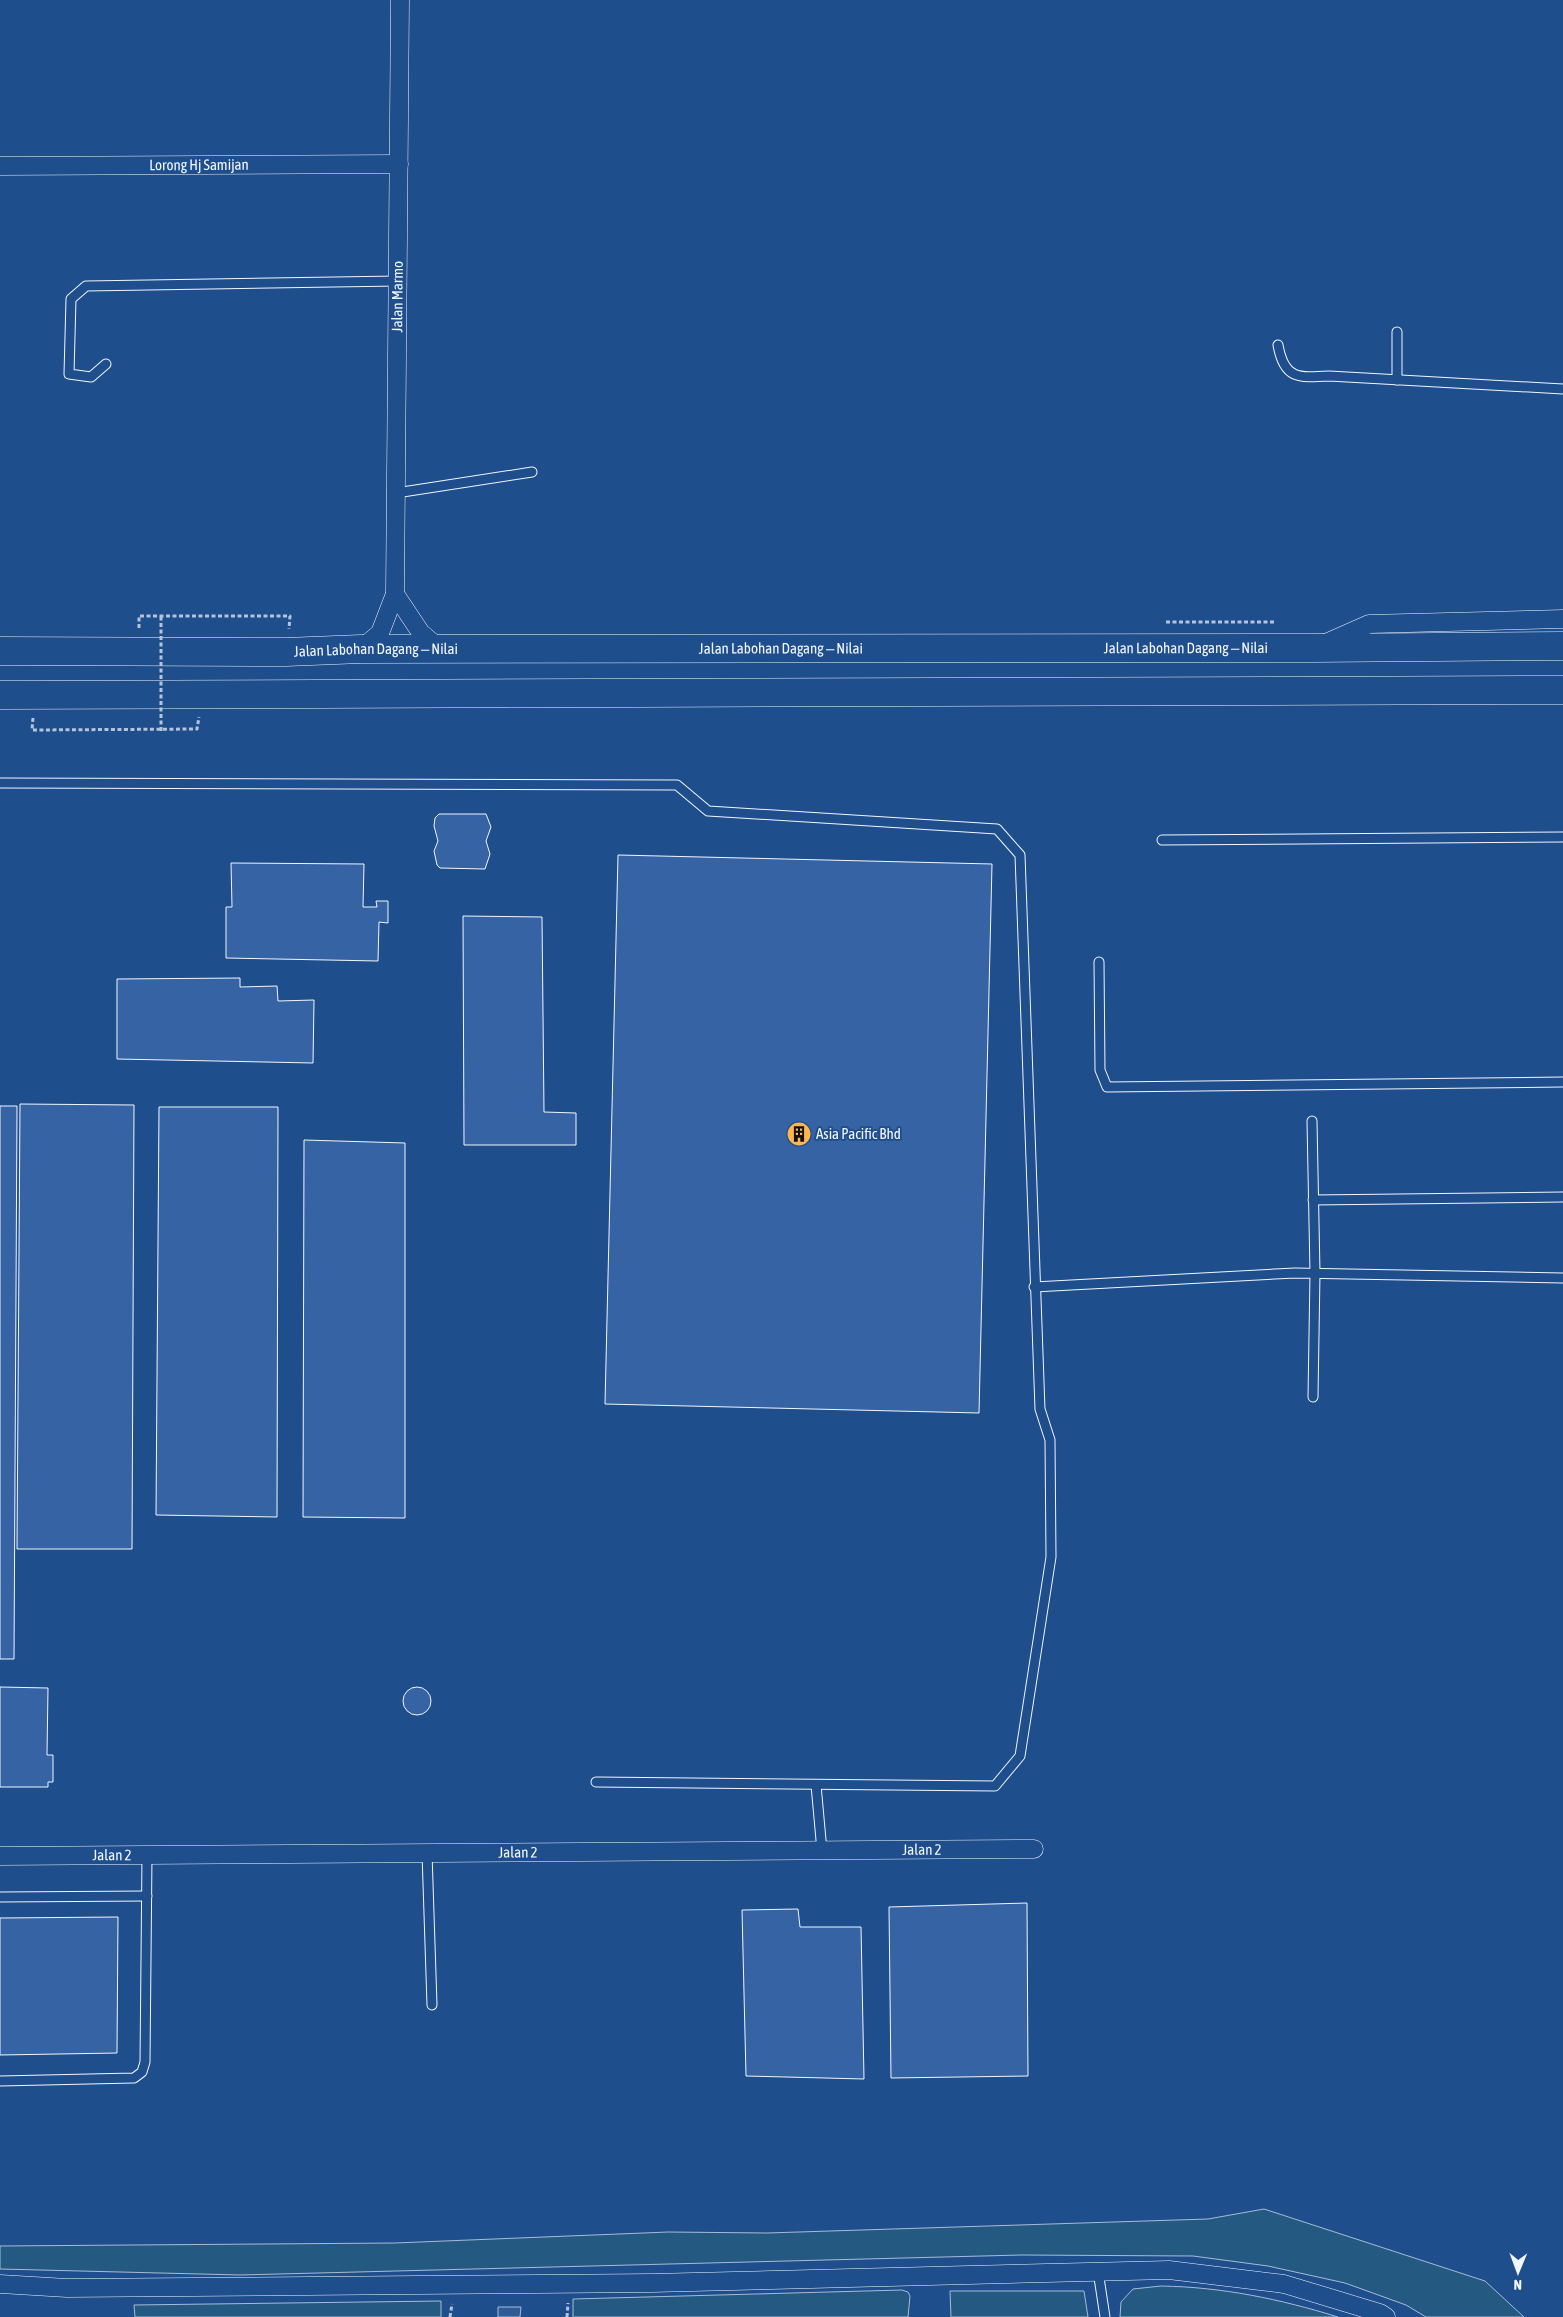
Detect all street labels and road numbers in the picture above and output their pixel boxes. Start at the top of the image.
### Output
street label: Lorong Hj Samijan [149,156,249,173]
street label: Jalan Marmo [388,261,406,332]
street label: Jalan Labohan Dagang ‒ Nilai [699,639,863,657]
street label: Jalan Labohan Dagang ‒ Nilai [1104,639,1268,656]
street label: Jalan Labohan Dagang ‒ Nilai [294,640,458,660]
street label: Jalan 2 [902,1841,942,1858]
street label: Jalan 2 [498,1843,538,1861]
street label: Jalan 2 [92,1846,132,1863]

